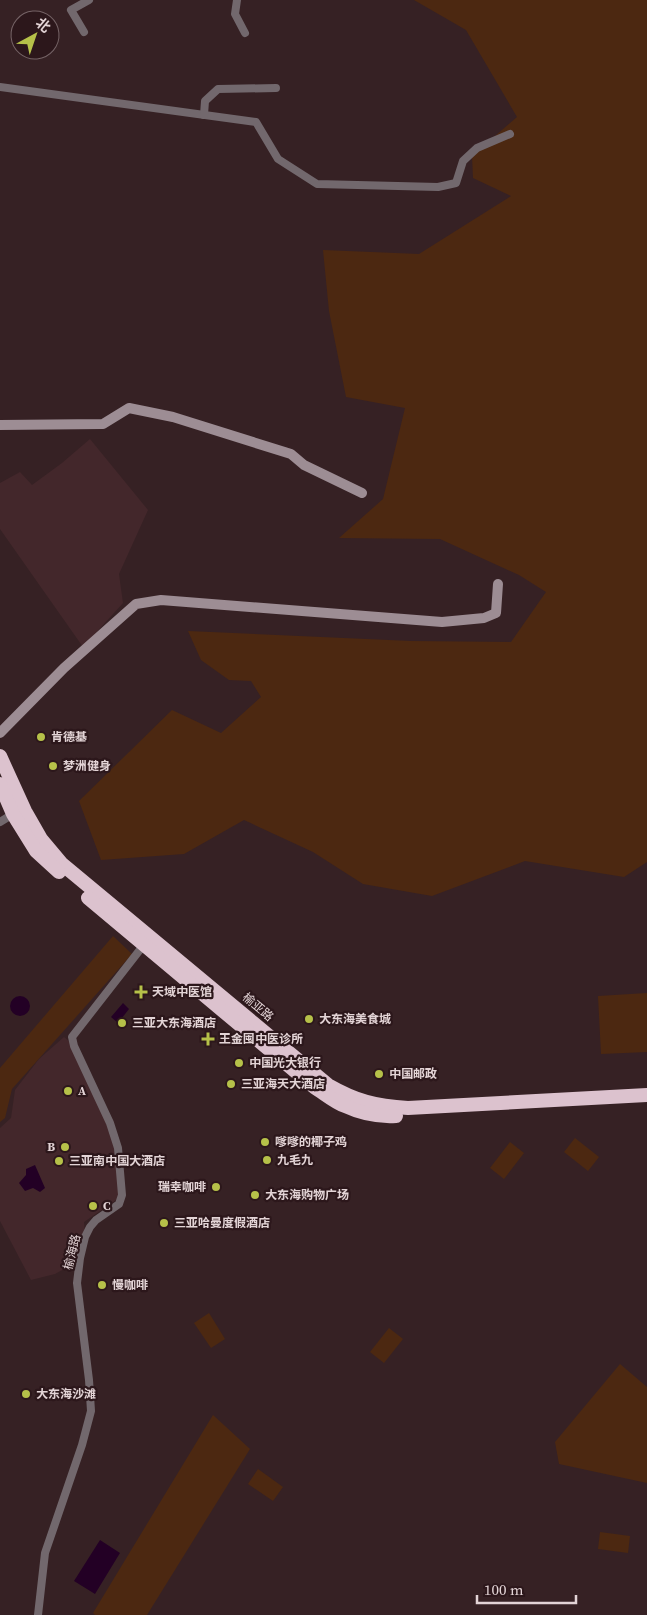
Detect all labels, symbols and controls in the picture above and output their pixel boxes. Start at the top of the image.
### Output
north arrow [10,10,60,60]
text: 北 [32,13,55,37]
place label: 肯德基 [51,729,87,745]
marker: 肯德基 [35,731,47,743]
place label: 梦洲健身 [63,758,111,774]
marker: 梦洲健身 [47,760,59,772]
place label: 天域中医馆 [152,984,212,1000]
marker: 天域中医馆 [134,985,148,999]
street label: 榆亚路 [239,989,277,1025]
place label: 大东海美食城 [319,1011,391,1027]
marker: 大东海美食城 [303,1013,315,1025]
place label: 三亚大东海酒店 [132,1015,216,1031]
marker: 三亚大东海酒店 [116,1017,128,1029]
place label: 王金囤中医诊所 [219,1031,303,1047]
marker: 王金囤中医诊所 [201,1032,215,1046]
place label: 中国光大银行 [249,1055,321,1071]
marker: 中国光大银行 [233,1057,245,1069]
place label: 中国邮政 [389,1066,437,1082]
marker: 中国邮政 [373,1068,385,1080]
place label: 三亚海天大酒店 [241,1076,325,1092]
marker: 三亚海天大酒店 [225,1078,237,1090]
place label: A [78,1083,86,1099]
marker: A [62,1085,74,1097]
place label: 嗲嗲的椰子鸡 [275,1134,347,1150]
marker: 嗲嗲的椰子鸡 [259,1136,271,1148]
place label: B [47,1139,55,1155]
marker: B [59,1141,71,1153]
place label: 九毛九 [277,1152,313,1168]
place label: 三亚南中国大酒店 [69,1153,165,1169]
marker: 九毛九 [261,1154,273,1166]
marker: 三亚南中国大酒店 [53,1155,65,1167]
place label: 瑞幸咖啡 [158,1179,206,1195]
marker: 瑞幸咖啡 [210,1181,222,1193]
place label: 大东海购物广场 [265,1187,349,1203]
marker: 大东海购物广场 [249,1189,261,1201]
place label: C [103,1198,111,1214]
marker: C [87,1200,99,1212]
place label: 三亚哈曼度假酒店 [174,1215,270,1231]
marker: 三亚哈曼度假酒店 [158,1217,170,1229]
street label: 榆海路 [60,1233,84,1271]
place label: 慢咖啡 [112,1277,148,1293]
marker: 慢咖啡 [96,1279,108,1291]
place label: 大东海沙滩 [36,1386,96,1402]
marker: 大东海沙滩 [20,1388,32,1400]
scale bar [477,1572,576,1604]
text: 100 m [484,1579,524,1600]

